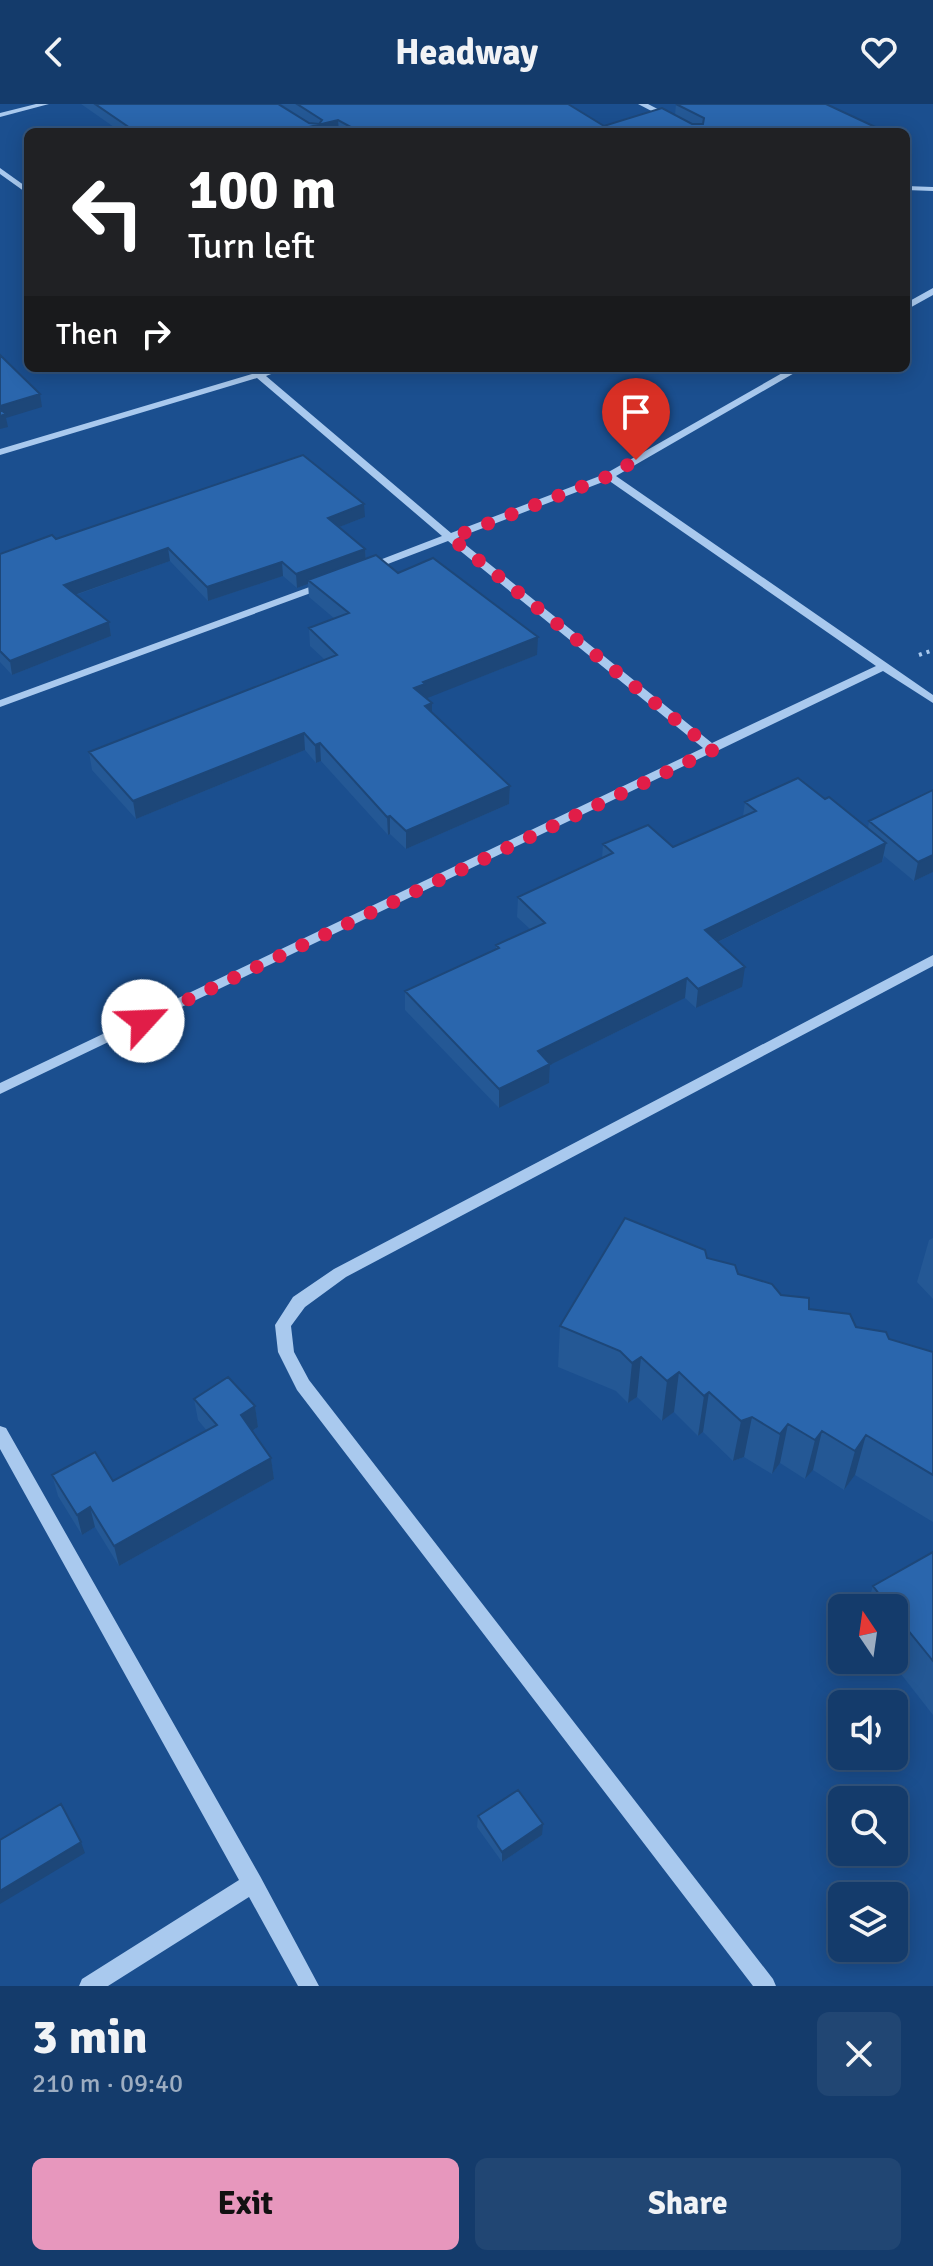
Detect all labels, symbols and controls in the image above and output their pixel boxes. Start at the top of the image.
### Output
icon: back [32,30,76,74]
text: Headway [395,30,538,75]
icon: heart [857,30,901,74]
text: 100 m [188,155,336,224]
icon: left [56,160,160,264]
text: Turn left [188,224,315,269]
icon: right [134,312,178,356]
text: Then [56,316,118,353]
pin [602,378,670,460]
icon: arrive [614,390,658,434]
position arrow [101,979,185,1063]
north arrow [828,1594,908,1674]
map controls [828,1594,908,1962]
button: sound [828,1690,908,1770]
button: search [828,1786,908,1866]
button: layers [828,1882,908,1962]
text: 3 min [32,2008,148,2067]
button: close [817,2012,901,2096]
text: 210 m · 09:40 [32,2068,183,2100]
button: Exit [32,2158,459,2250]
button: Share [475,2158,901,2250]

